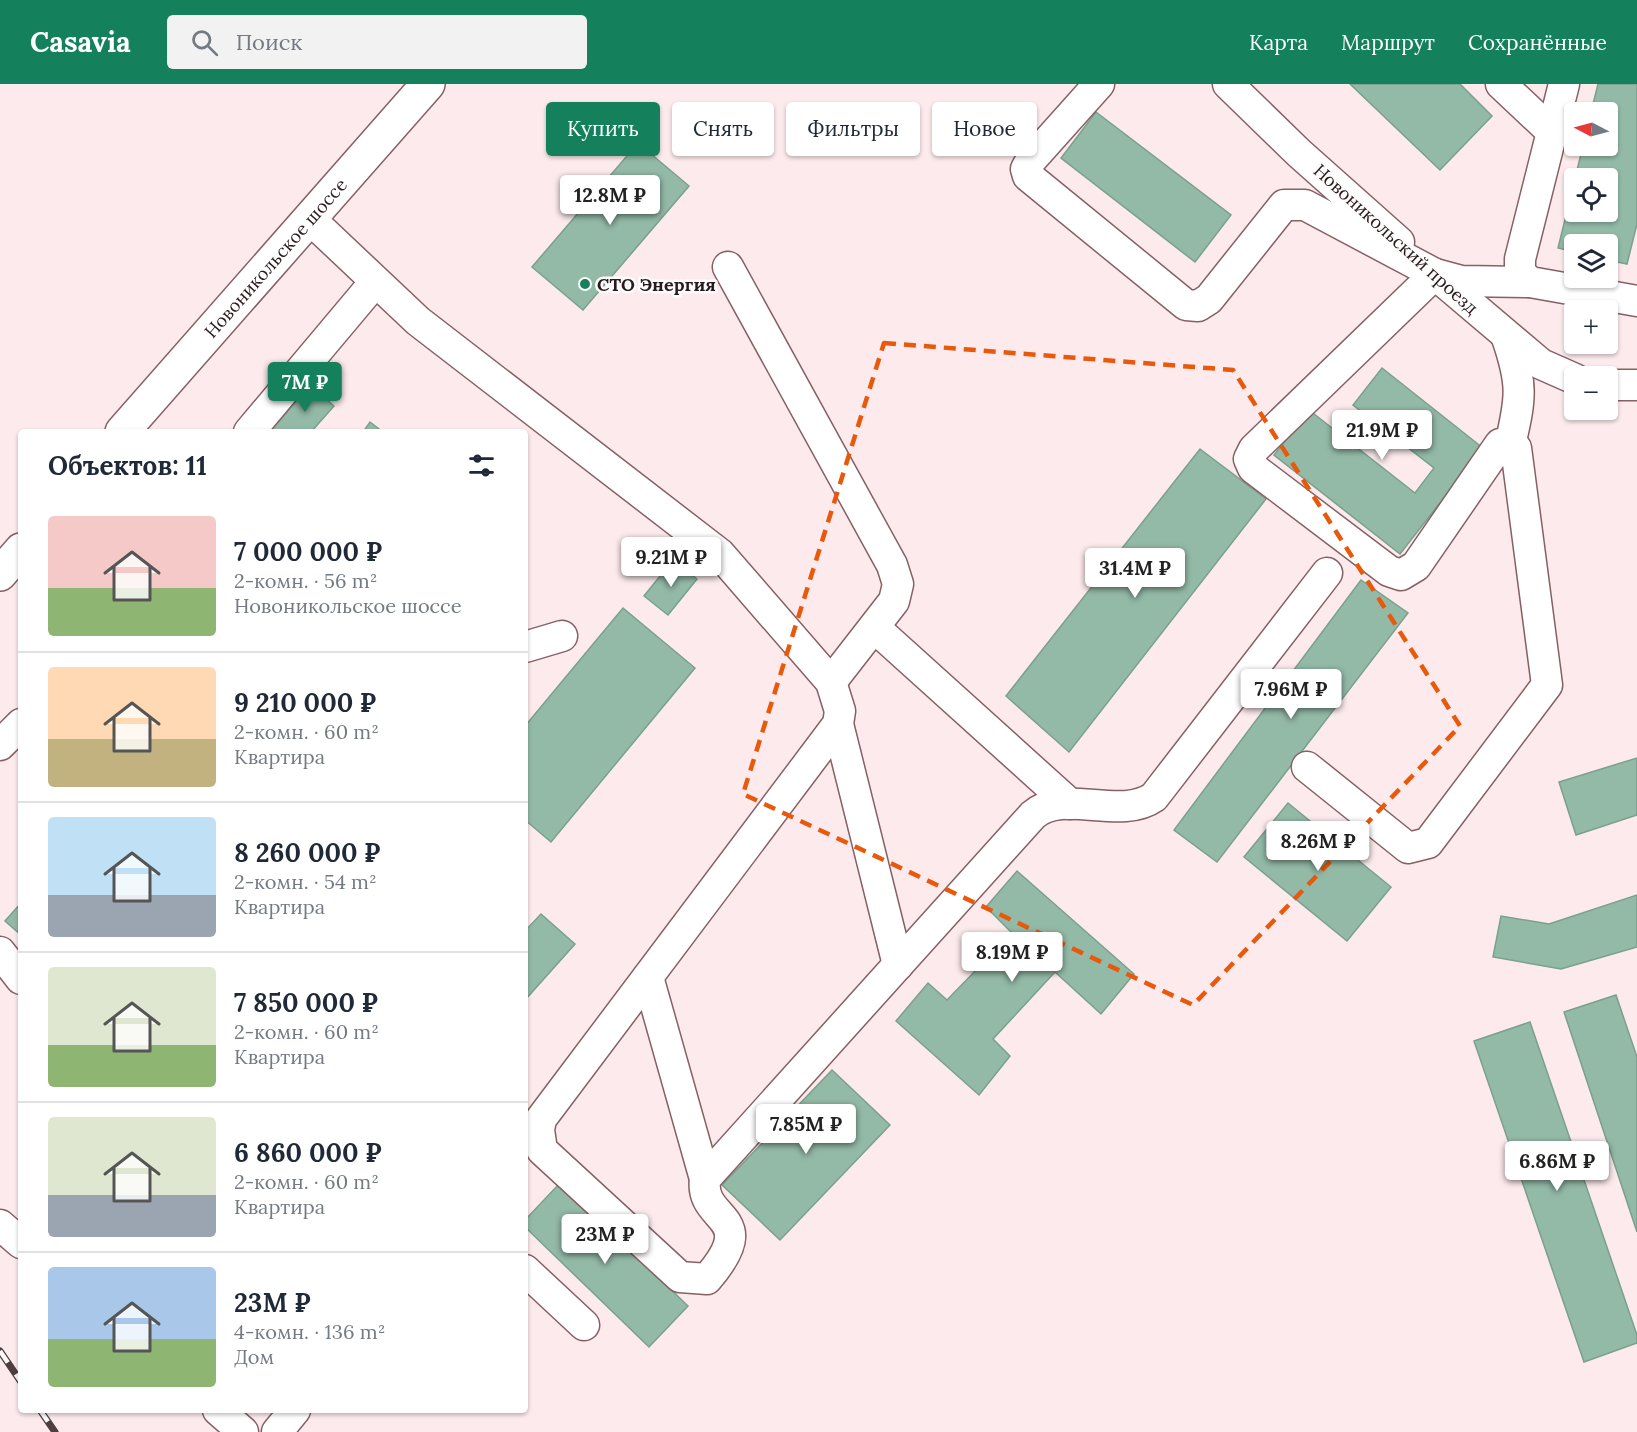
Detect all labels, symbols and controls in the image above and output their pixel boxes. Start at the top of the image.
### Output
search box [167,15,587,69]
text: Casavia [30,24,131,60]
icon: search [188,26,221,59]
text: Поиск [236,28,302,56]
text: Карта [1249,29,1308,56]
text: Маршрут [1341,29,1435,56]
text: Сохранённые [1468,29,1607,56]
chip: Купить [546,102,660,156]
chip: Снять [672,102,774,156]
chip: Фильтры [786,102,920,156]
chip: Новое [932,102,1037,156]
north arrow [1564,102,1618,156]
map controls [1564,102,1618,420]
street label: Новоникольский проезд [1309,159,1483,319]
button: locate [1564,168,1618,222]
street label: Новоникольское шоссе [199,173,352,342]
pin: 12.8M ₽ [555,175,665,226]
text: 12.8M ₽ [574,182,646,207]
button: layers [1564,234,1618,288]
place label: СТО Энергия [597,273,716,296]
marker: СТО Энергия [578,277,592,291]
button: + [1564,300,1618,354]
pin: 7M ₽ [269,362,341,413]
button: − [1564,366,1618,420]
text: 7M ₽ [282,369,328,394]
pin: 21.9M ₽ [1327,410,1437,461]
text: 21.9M ₽ [1346,417,1418,442]
text: Объектов: 11 [48,449,207,482]
icon: filters [465,449,498,482]
text: 7 000 000 ₽ [234,535,382,568]
pin: 9.21M ₽ [616,537,726,588]
icon: home [96,540,168,612]
text: 9.21M ₽ [635,544,707,569]
pin: 31.4M ₽ [1080,548,1190,599]
text: 31.4M ₽ [1099,555,1171,580]
text: 2-комн. · 56 m² [234,568,377,593]
text: Новоникольское шоссе [234,593,462,618]
pin: 7.96M ₽ [1236,669,1346,720]
text: 7.96M ₽ [1255,676,1327,701]
text: 9 210 000 ₽ [234,686,376,719]
icon: home [96,691,168,763]
text: 2-комн. · 60 m² [234,719,379,744]
text: Квартира [234,744,325,769]
pin: 8.26M ₽ [1263,821,1373,872]
text: 8.26M ₽ [1280,828,1356,853]
text: 8 260 000 ₽ [234,836,380,869]
icon: home [96,841,168,913]
text: 2-комн. · 54 m² [234,869,377,894]
text: Квартира [234,894,325,919]
pin: 8.19M ₽ [957,932,1067,983]
text: 8.19M ₽ [976,939,1048,964]
text: 7 850 000 ₽ [234,986,378,1019]
icon: home [96,991,168,1063]
text: 2-комн. · 60 m² [234,1019,379,1044]
text: Квартира [234,1044,325,1069]
pin: 7.85M ₽ [751,1104,861,1155]
text: 7.85M ₽ [770,1111,842,1136]
text: 6 860 000 ₽ [234,1136,382,1169]
icon: home [96,1141,168,1213]
pin: 6.86M ₽ [1502,1141,1612,1192]
text: 6.86M ₽ [1519,1148,1595,1173]
text: 2-комн. · 60 m² [234,1169,379,1194]
text: Квартира [234,1194,325,1219]
pin: 23M ₽ [563,1214,647,1265]
text: 23M ₽ [576,1221,634,1246]
text: 23M ₽ [234,1286,311,1319]
icon: home [96,1291,168,1363]
text: 4-комн. · 136 m² [234,1319,385,1344]
text: Дом [234,1344,274,1369]

